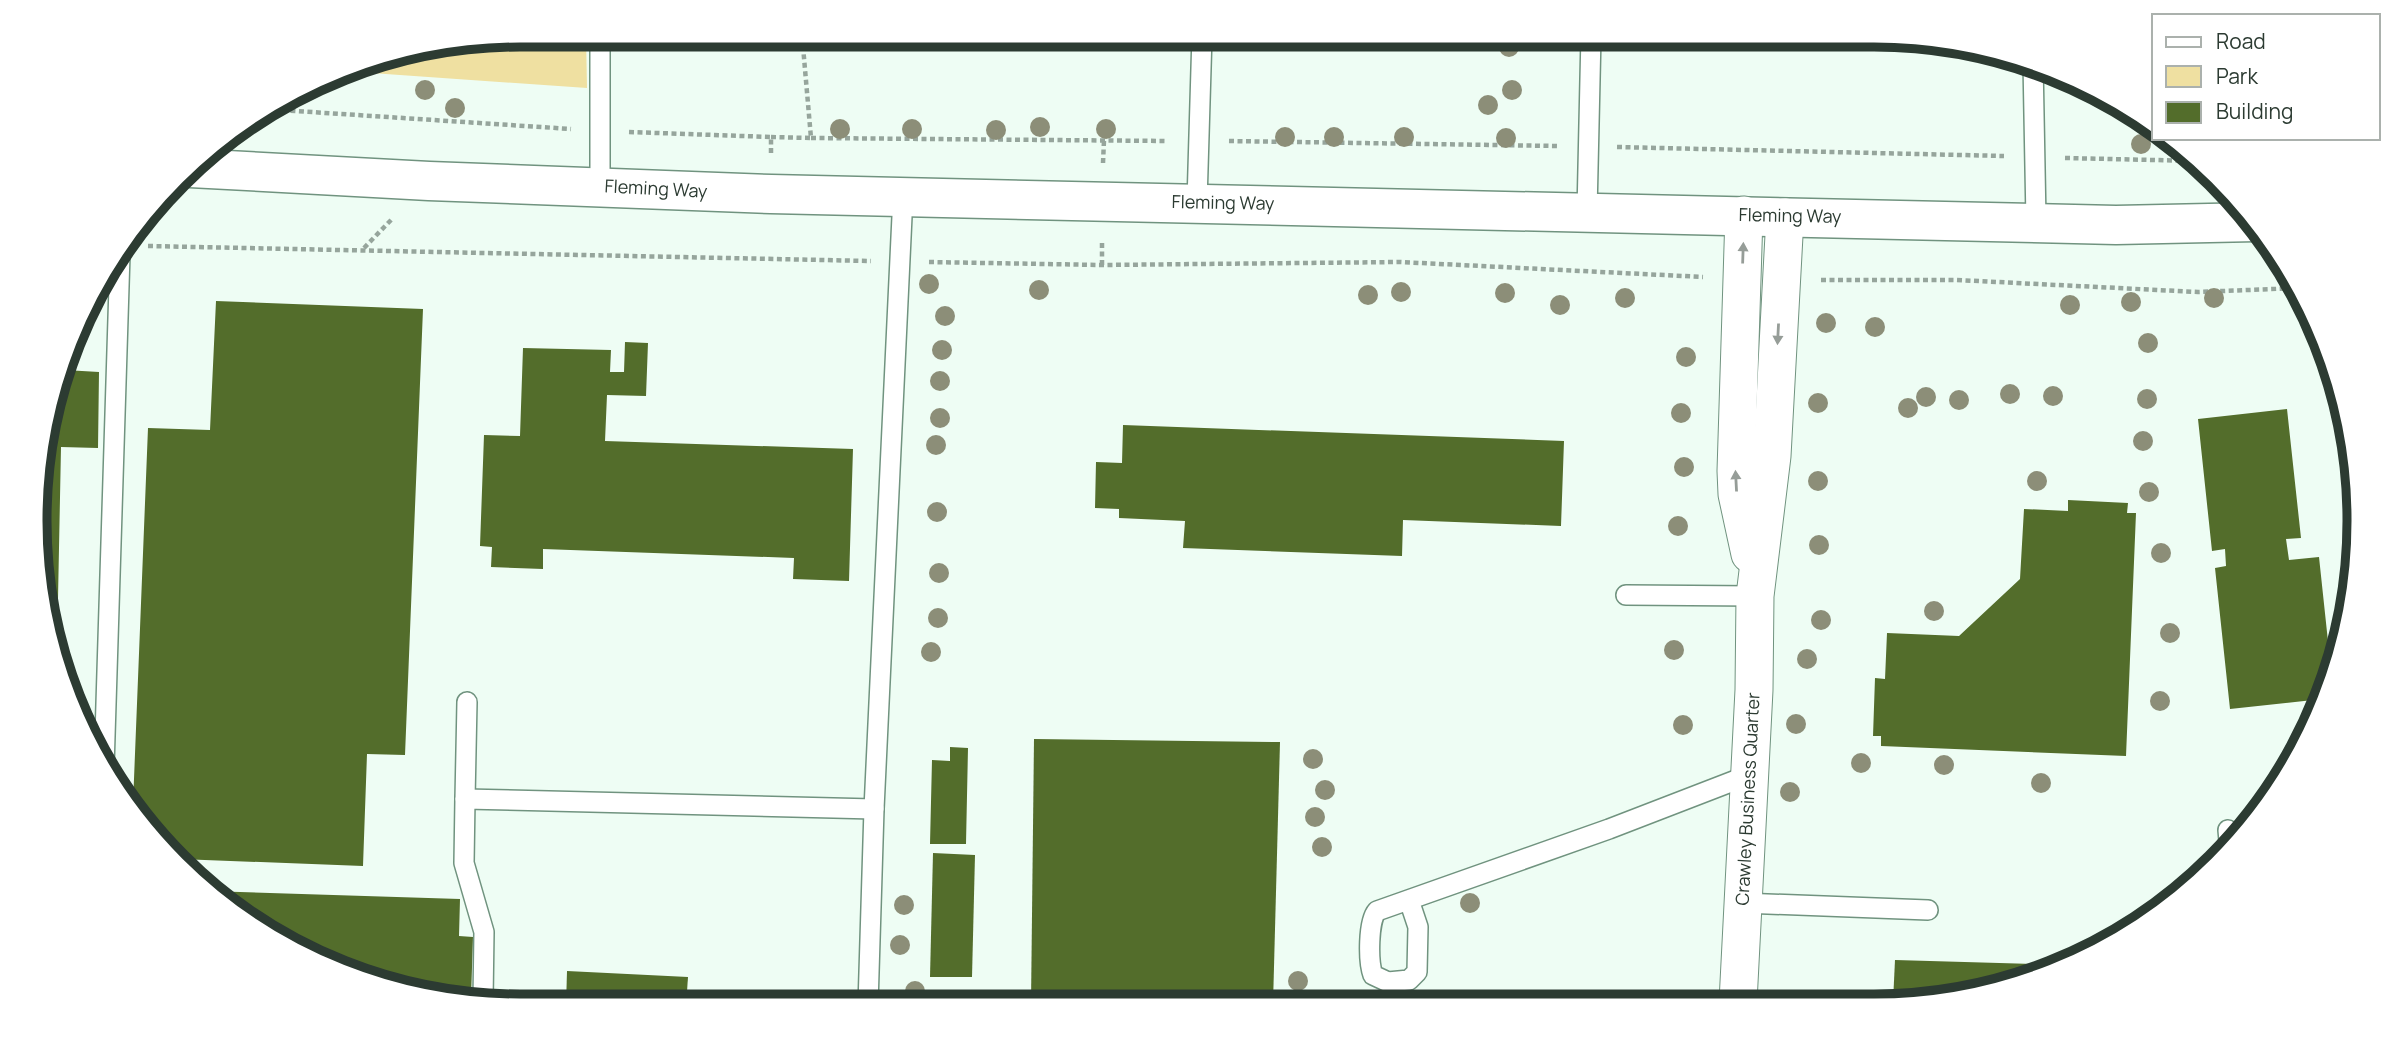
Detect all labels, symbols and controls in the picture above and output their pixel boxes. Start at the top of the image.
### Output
legend [2152,14,2380,140]
text: Road [2216,27,2266,55]
text: Park [2216,62,2258,90]
text: Building [2216,97,2293,125]
street label: Fleming Way [604,173,709,203]
street label: Fleming Way [1171,189,1275,215]
street label: Fleming Way [1738,202,1842,228]
one-way arrow [1737,242,1748,264]
one-way arrow [1773,323,1784,345]
one-way arrow [1731,470,1742,492]
street label: Crawley Business Quarter [1729,691,1765,906]

